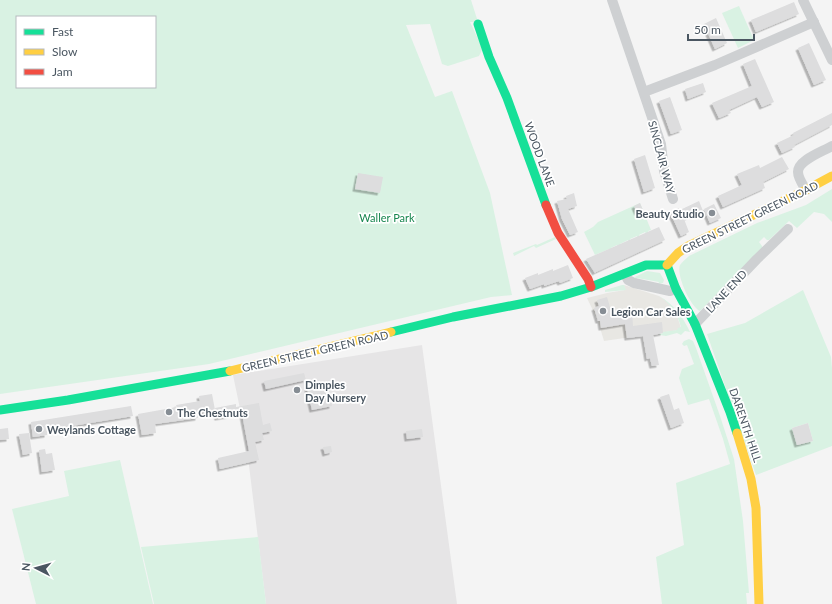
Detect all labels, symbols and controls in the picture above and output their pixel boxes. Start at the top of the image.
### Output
legend [16,16,156,88]
scale bar [688,16,754,42]
text: 50 m [694,22,721,37]
text: Fast [52,24,74,39]
text: Slow [52,44,78,59]
text: Jam [52,64,73,79]
street label: SINCLAIR WAY [646,119,678,195]
street label: WOOD LANE [522,120,558,188]
street label: GREEN STREET GREEN ROAD [680,178,820,256]
place label: Beauty Studio [635,207,704,220]
marker: Beauty Studio [707,208,717,218]
park label: Waller Park [359,211,415,224]
street label: LANE END [703,267,749,315]
place label: Legion Car Sales [611,305,691,318]
marker: Legion Car Sales [598,306,608,316]
street label: GREEN STREET GREEN ROAD [240,328,390,374]
place label: Dimples Day Nursery [305,378,366,404]
marker: Dimples Day Nursery [292,385,302,395]
street label: DARENTH HILL [727,386,765,464]
place label: The Chestnuts [177,406,248,419]
marker: The Chestnuts [164,407,174,417]
place label: Weylands Cottage [47,423,136,436]
marker: Weylands Cottage [34,424,44,434]
north arrow [16,548,56,588]
text: N [19,562,32,572]

